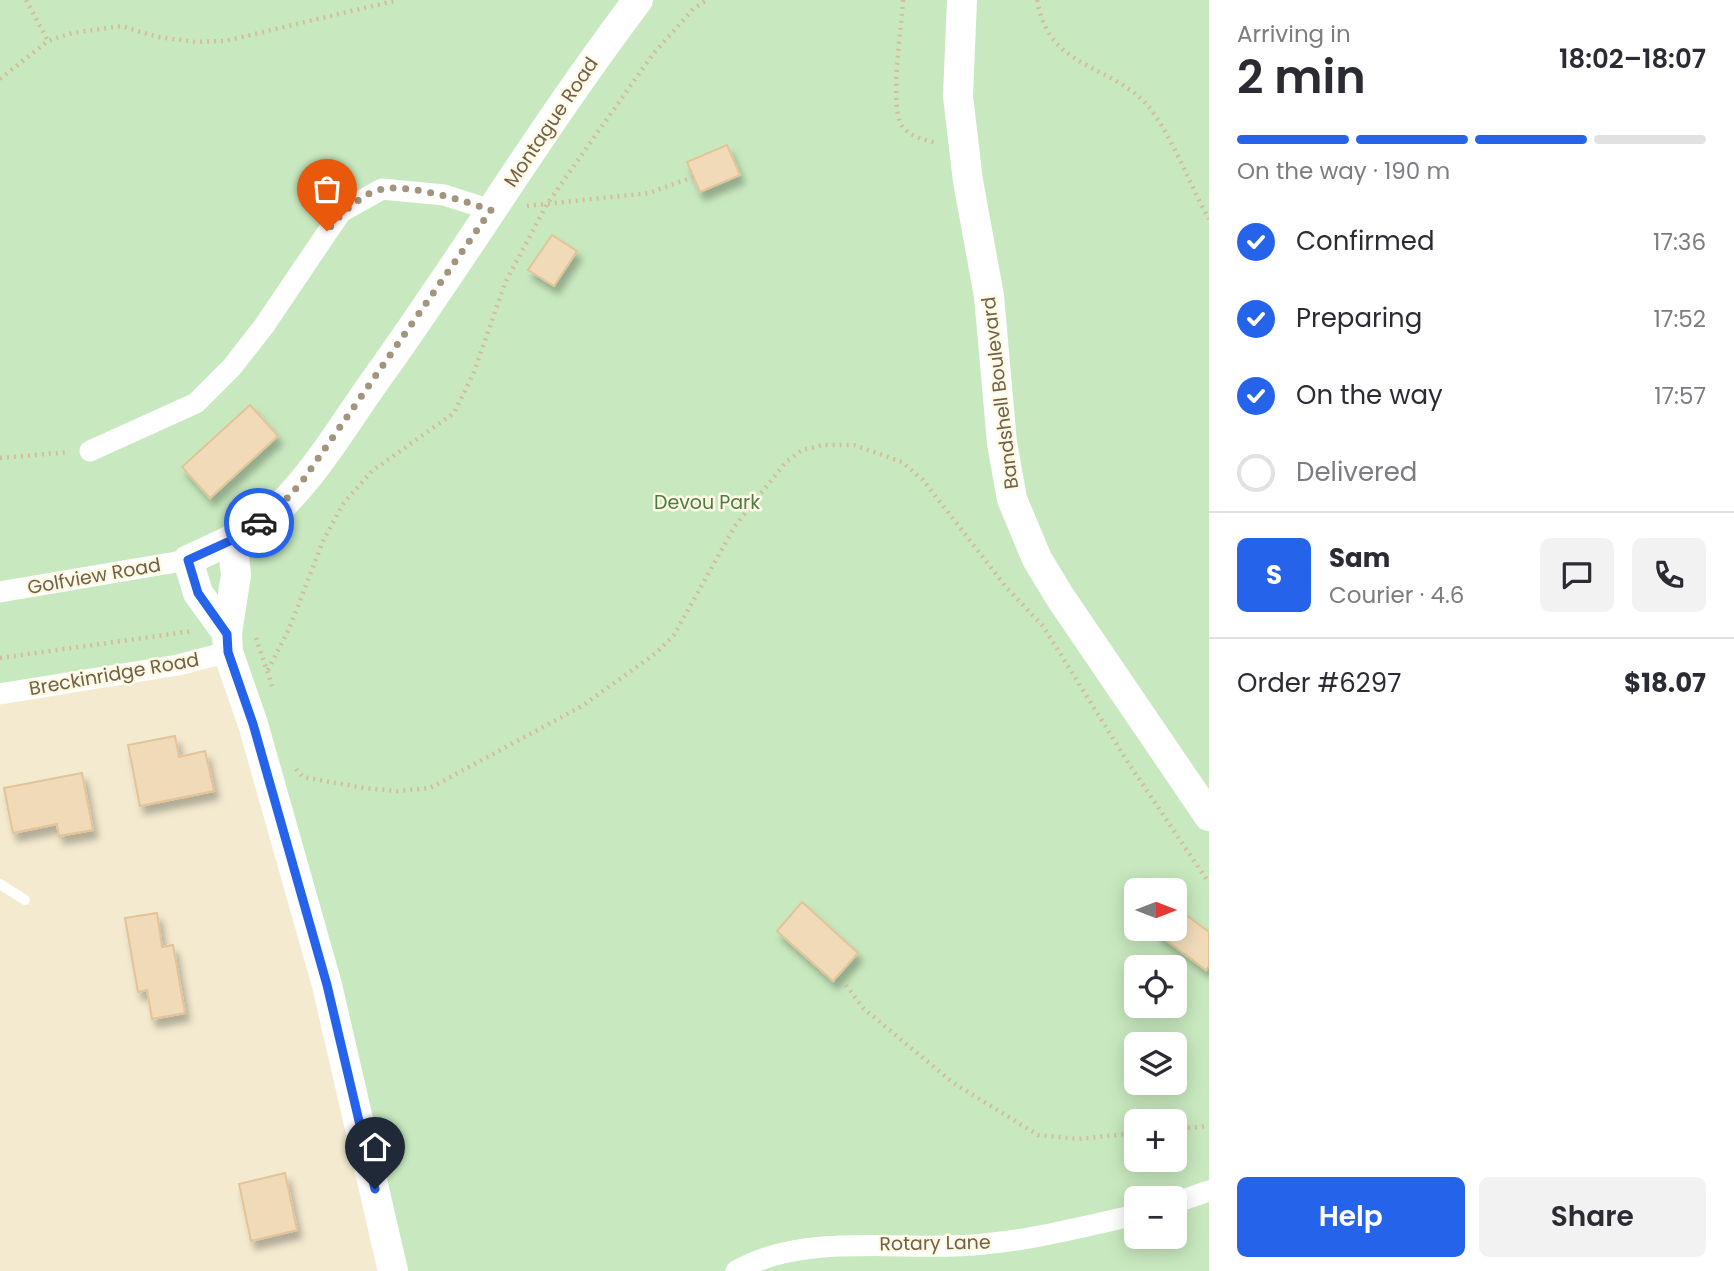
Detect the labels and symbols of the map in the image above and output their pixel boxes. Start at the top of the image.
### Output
street label: Montague Road [497,52,605,192]
pin [297,159,357,231]
street label: Bandshell Boulevard [975,295,1025,491]
courier [224,488,294,558]
park label: Devou Park [654,489,760,516]
street label: Golfview Road [25,551,163,601]
street label: Breckinridge Road [27,646,201,702]
north arrow [1124,878,1186,942]
pin [345,1117,405,1189]
street label: Rotary Lane [879,1229,991,1257]

